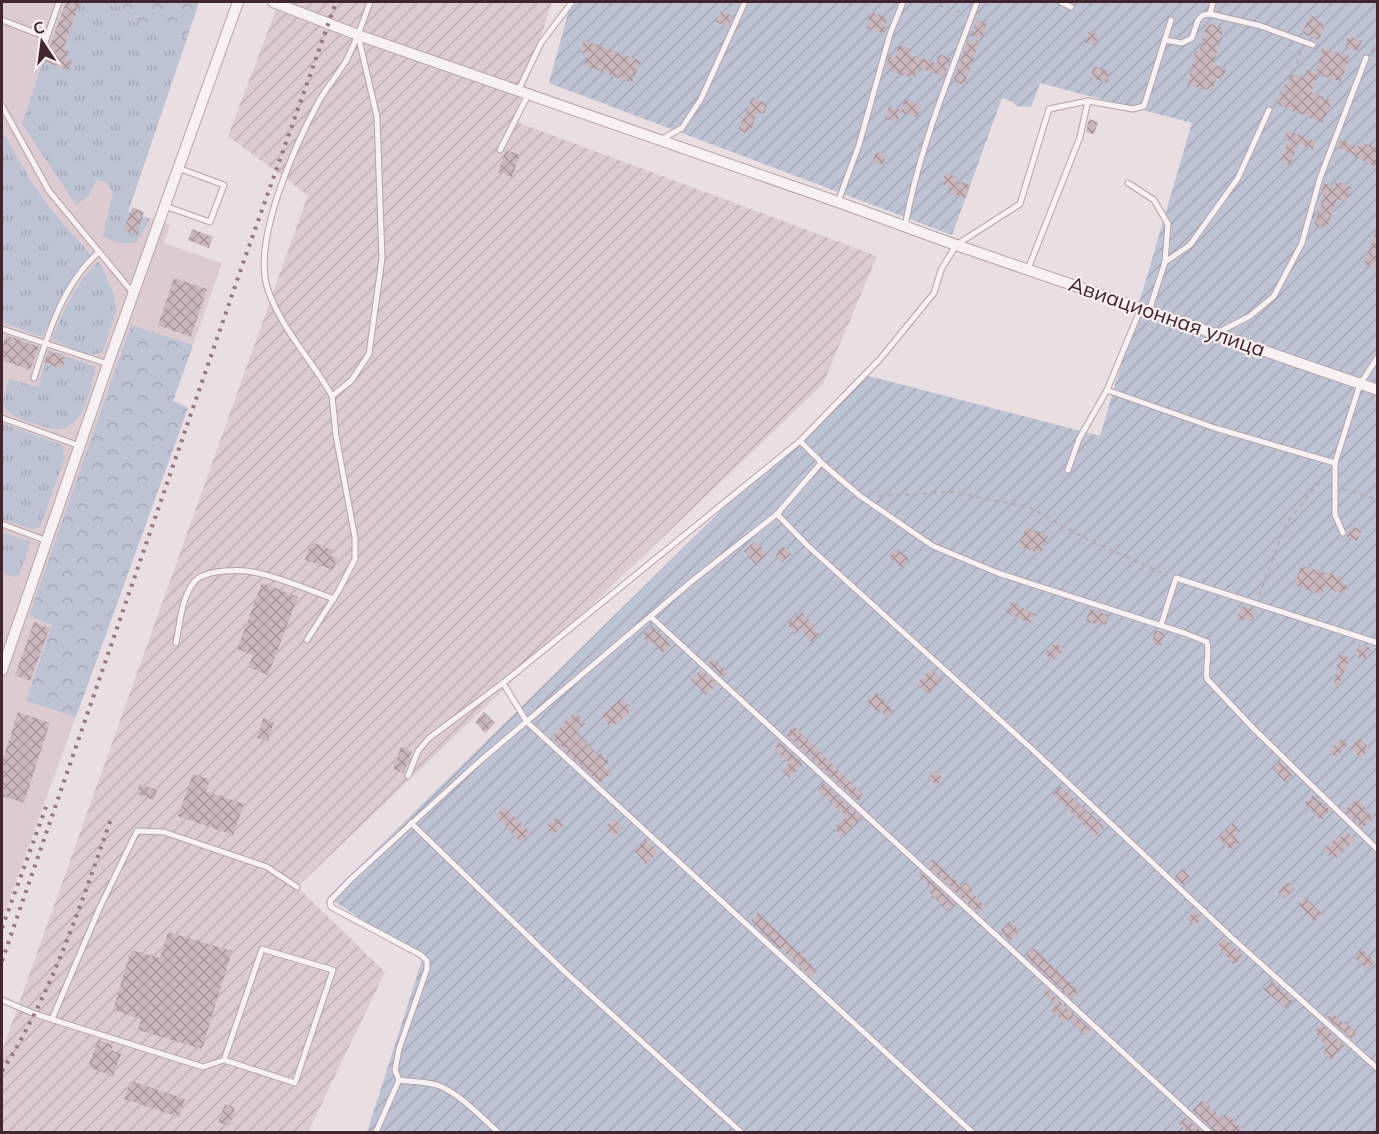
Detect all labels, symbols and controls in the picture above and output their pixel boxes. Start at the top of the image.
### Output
north arrow [12,12,72,72]
text: С [31,16,46,38]
street label: Авиационная улица [1066,270,1269,362]

